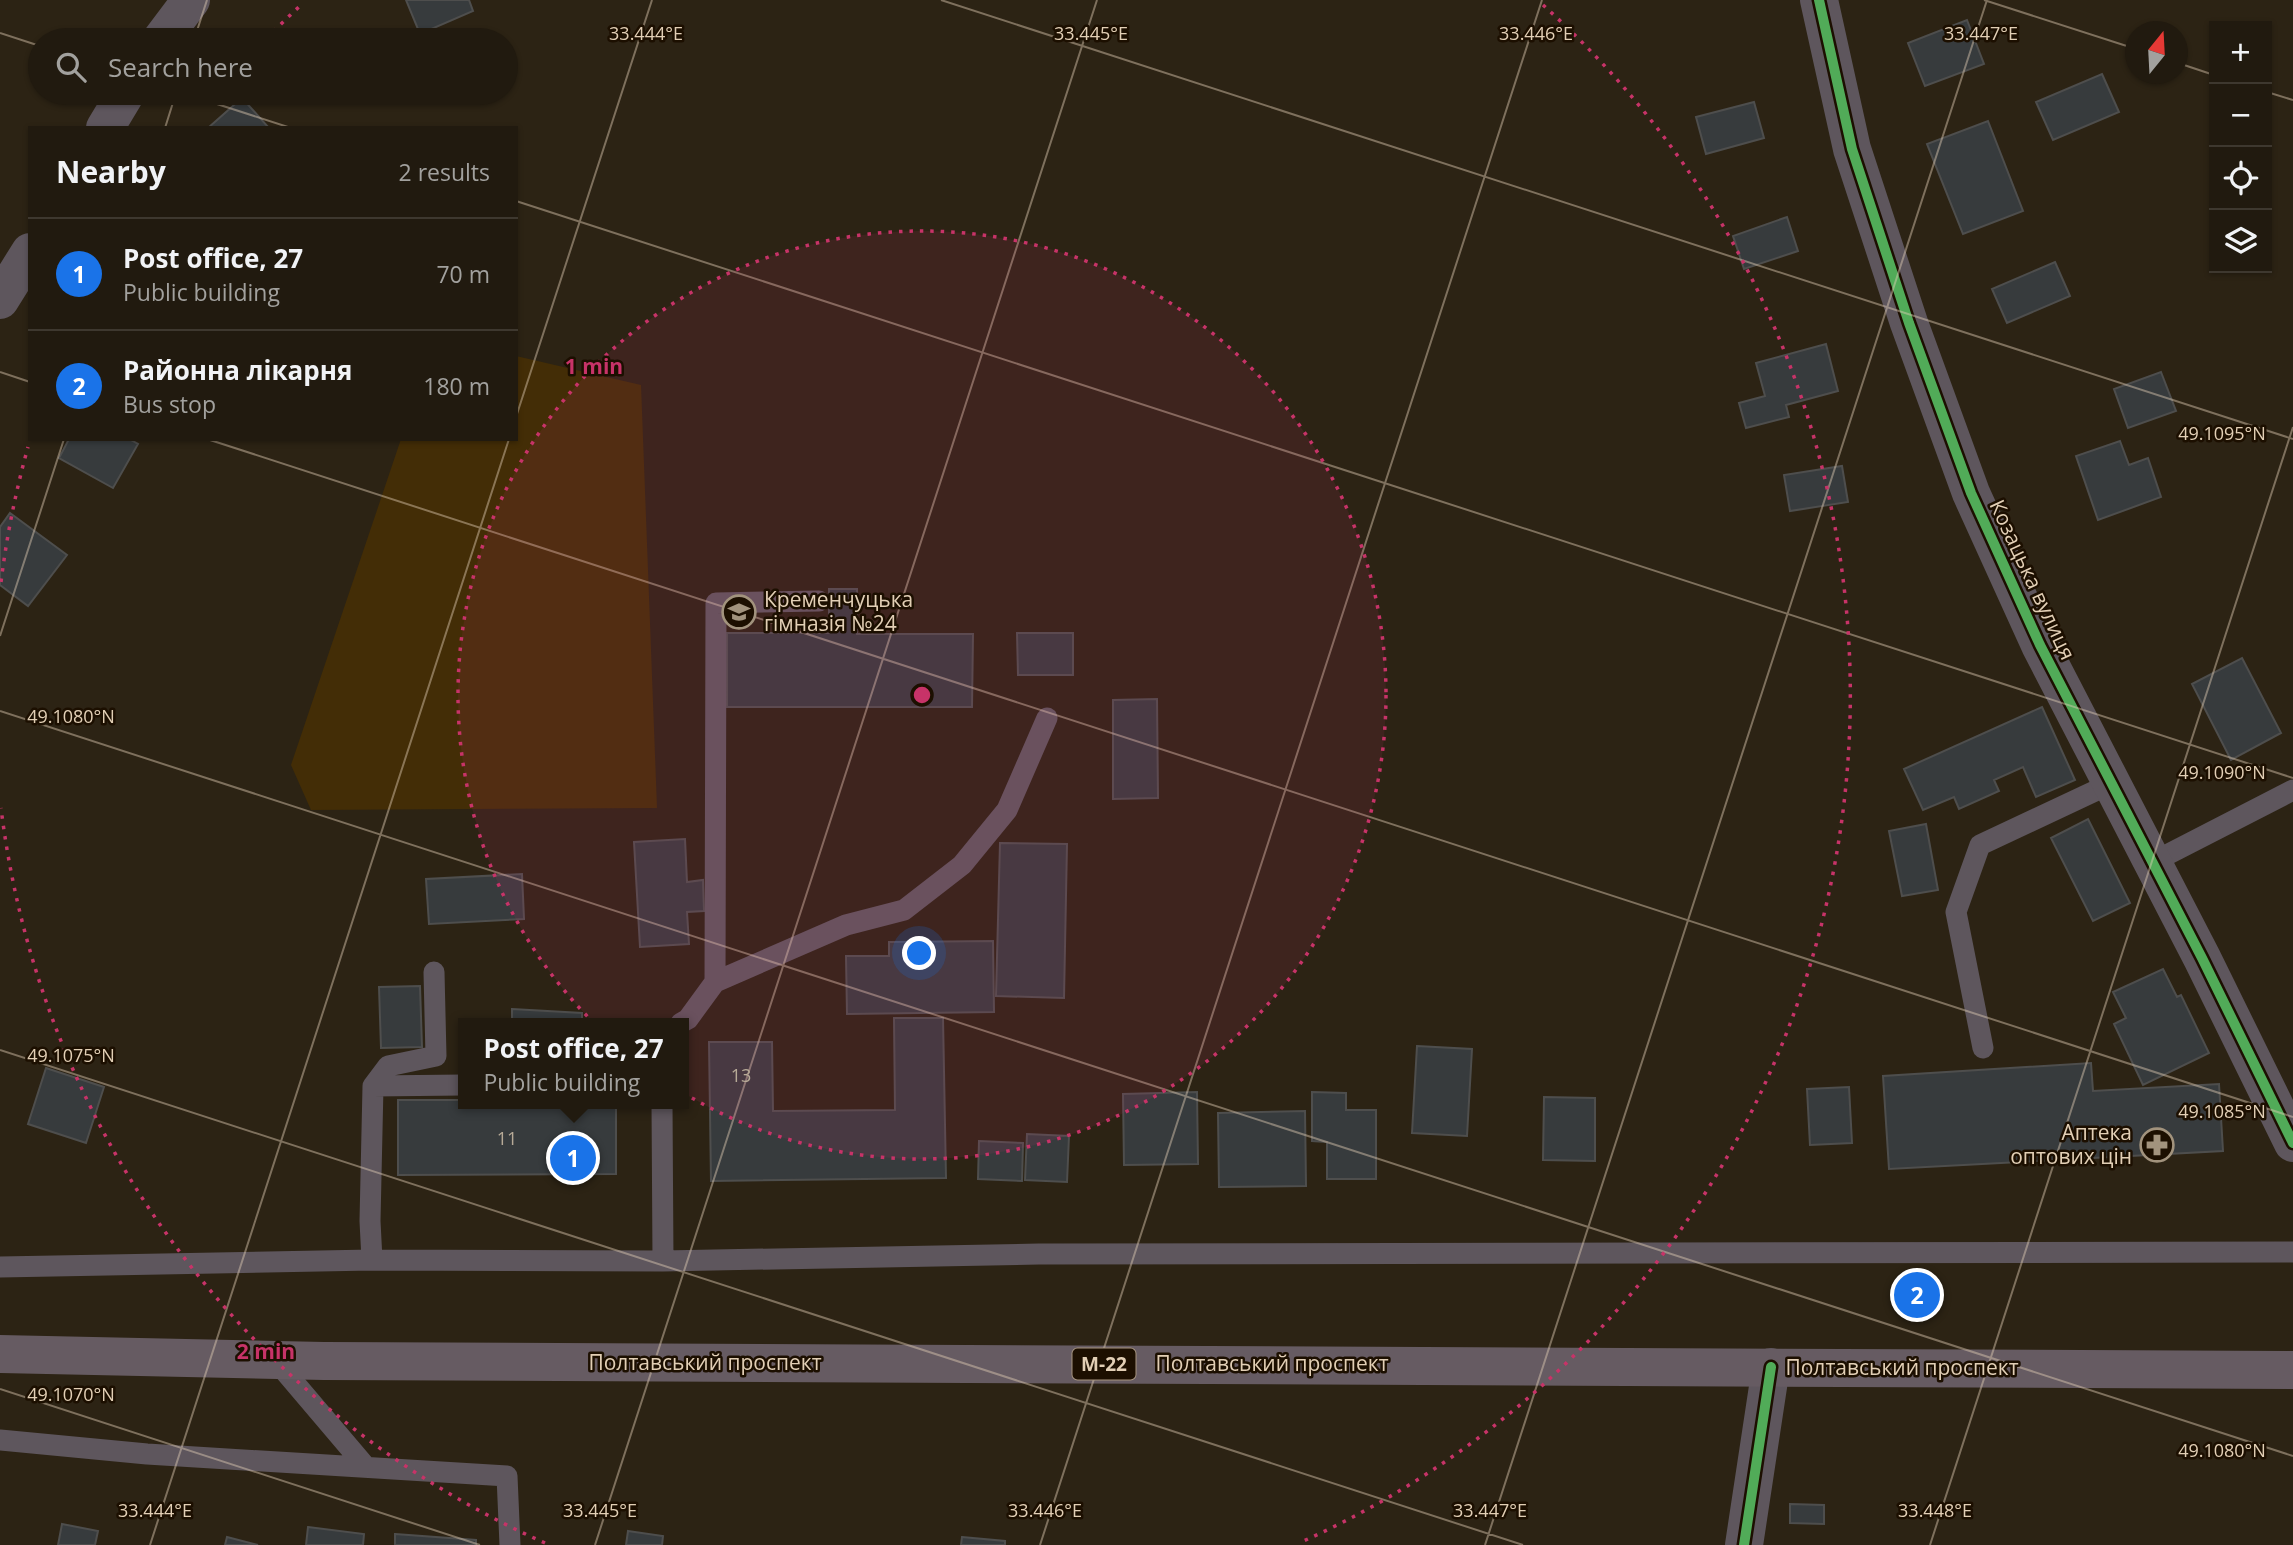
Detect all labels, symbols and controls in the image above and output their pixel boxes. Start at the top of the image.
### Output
text: 33.444°E [609,21,683,45]
text: 33.445°E [1054,21,1128,45]
text: 33.446°E [1499,21,1573,45]
text: 33.447°E [1944,21,2018,45]
north arrow [2125,21,2188,84]
map controls [2209,21,2272,273]
button: + [2209,21,2272,84]
search box [28,28,518,105]
icon: search [52,48,90,86]
text: Search here [108,49,253,85]
button: − [2209,84,2272,147]
button: locate [2209,147,2272,210]
text: Nearby [56,151,166,192]
text: 2 results [399,156,490,188]
button: layers [2209,210,2272,273]
text: Post office, 27 [123,240,303,276]
text: 1 [72,258,86,290]
text: 70 m [436,258,490,290]
text: Public building [123,276,280,308]
text: Районна лікарня [123,352,352,388]
text: 1 min [565,352,623,380]
text: 2 [72,370,86,402]
text: 180 m [423,370,490,402]
text: Bus stop [123,388,216,420]
text: 49.1095°N [2178,421,2266,445]
street label: Козацька вулиця [1984,495,2082,664]
place label: Кременчуцька гімназія №24 [764,585,913,637]
school or university icon: Кременчуцька гімназія №24 [720,593,758,631]
centre of rings [910,683,934,707]
text: 49.1080°N [27,704,115,728]
text: 49.1090°N [2178,760,2266,784]
your location [902,936,936,970]
popup [458,1018,689,1109]
text: Post office, 27 [483,1030,664,1066]
text: 49.1075°N [27,1043,115,1067]
house number: 13 [731,1063,751,1087]
text: Public building [483,1066,640,1098]
text: 49.1085°N [2178,1099,2266,1123]
place label: Аптека оптових цін [2010,1118,2132,1170]
house number: 11 [497,1126,517,1150]
pharmacy icon: Аптека оптових цін [2138,1126,2176,1164]
pin: 1 [550,1132,596,1184]
pin: 2 [1894,1269,1940,1321]
text: 2 min [237,1337,295,1365]
street label: Полтавський проспект [588,1348,822,1376]
road number: М-22 [1072,1348,1136,1380]
street label: Полтавський проспект [1155,1349,1389,1377]
street label: Полтавський проспект [1785,1353,2019,1381]
text: 49.1070°N [27,1382,115,1406]
text: 49.1080°N [2178,1438,2266,1462]
text: 33.444°E [118,1498,192,1522]
text: 33.445°E [563,1498,637,1522]
text: 33.446°E [1008,1498,1082,1522]
text: 33.447°E [1453,1498,1527,1522]
text: 33.448°E [1898,1498,1972,1522]

